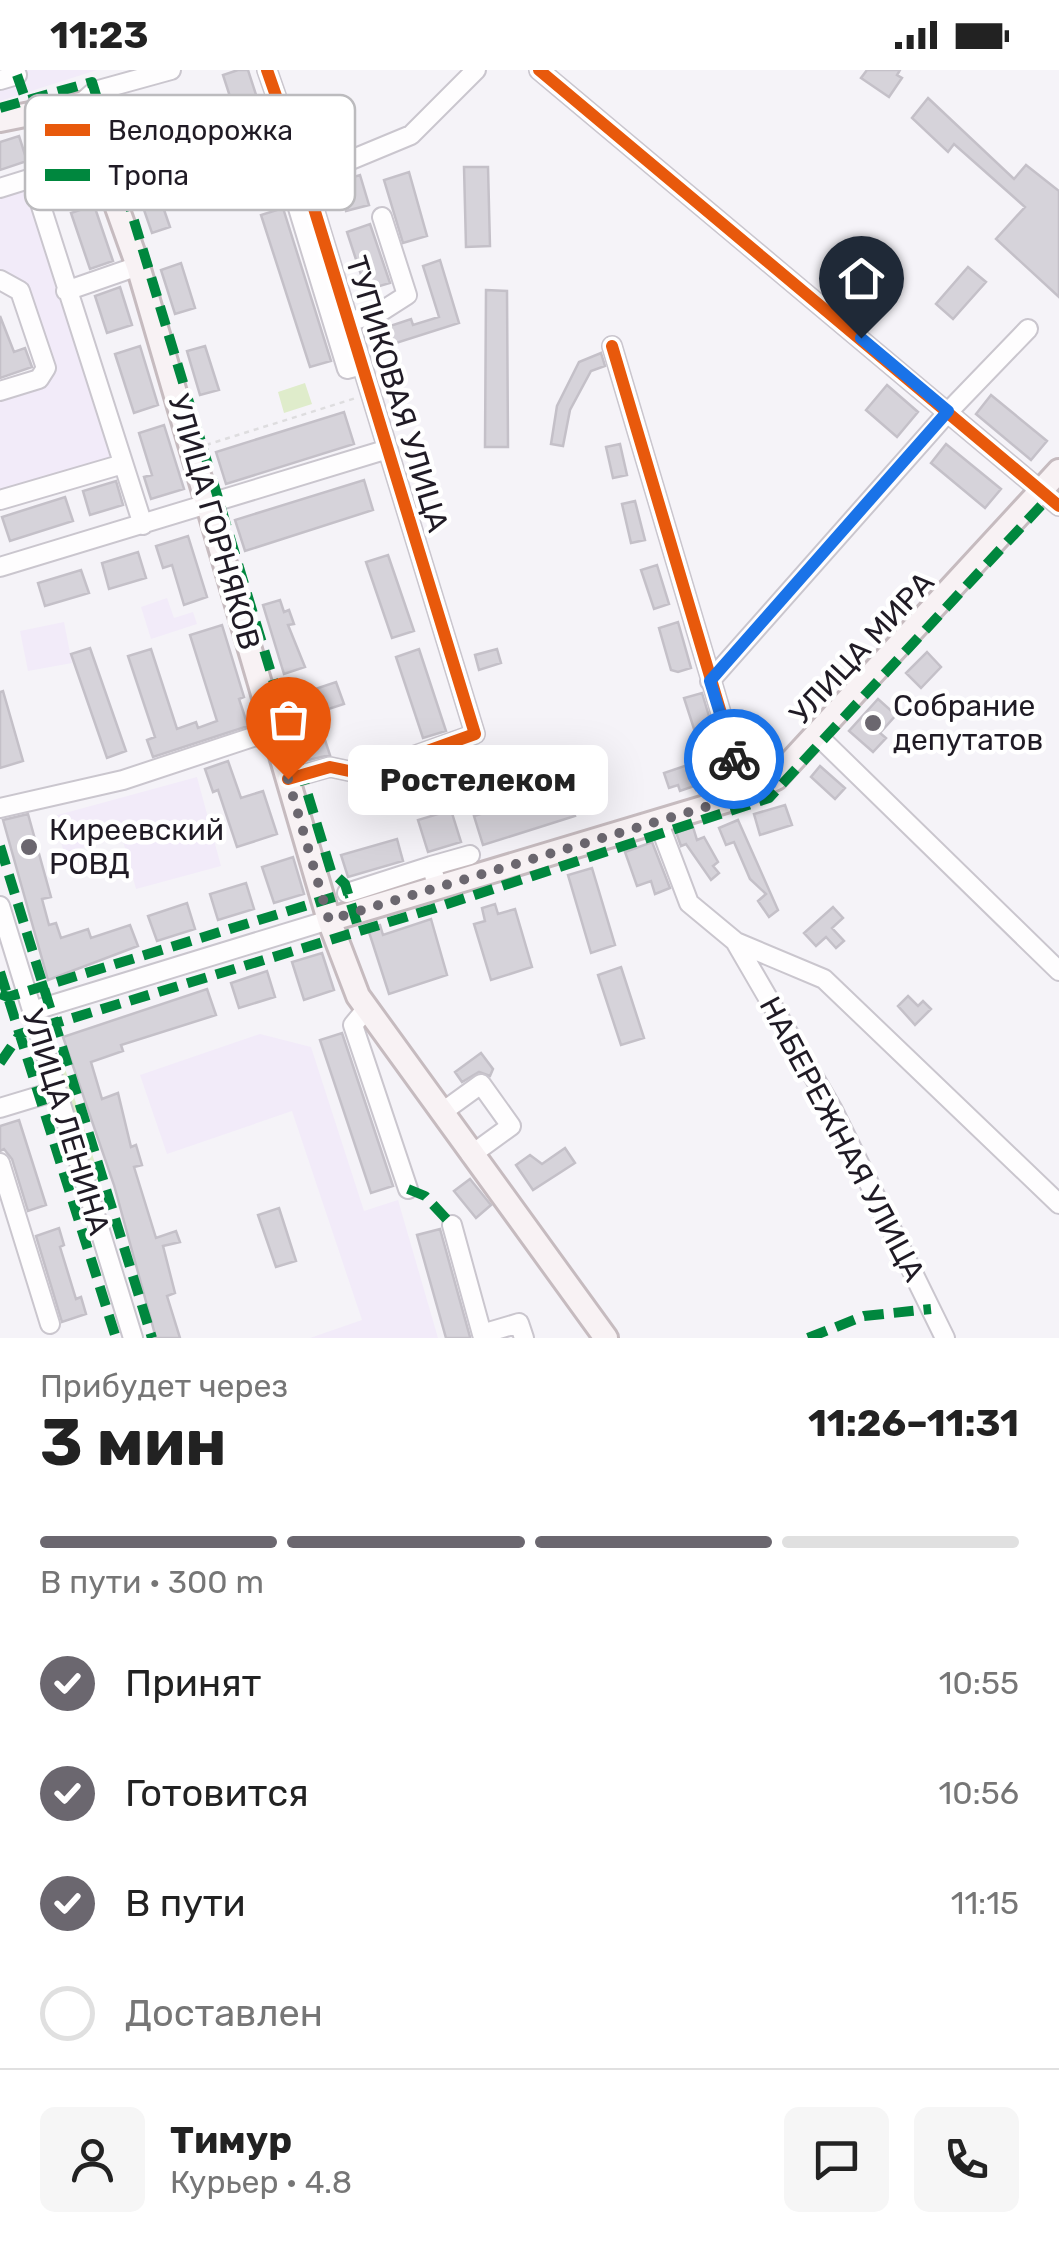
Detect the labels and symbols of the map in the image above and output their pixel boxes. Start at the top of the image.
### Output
legend [25,95,355,210]
text: Велодорожка [108,114,293,147]
text: Тропа [108,159,189,192]
pin [819,236,904,339]
street label: ТУПИКОВАЯ УЛИЦА [338,252,456,536]
street label: УЛИЦА ГОРНЯКОВ [160,390,268,654]
street label: УЛИЦА МИРА [782,564,942,732]
pin [246,677,331,780]
place label: Собрание депутатов [893,688,1043,758]
courier [684,709,784,809]
marker: Собрание депутатов [862,712,884,734]
callout: Ростелеком [348,744,608,814]
place label: Киреевский РОВД [49,812,224,882]
marker: Киреевский РОВД [18,836,40,858]
street label: НАБЕРЕЖНАЯ УЛИЦА [752,991,932,1287]
street label: УЛИЦА ЛЕНИНА [15,1005,117,1239]

